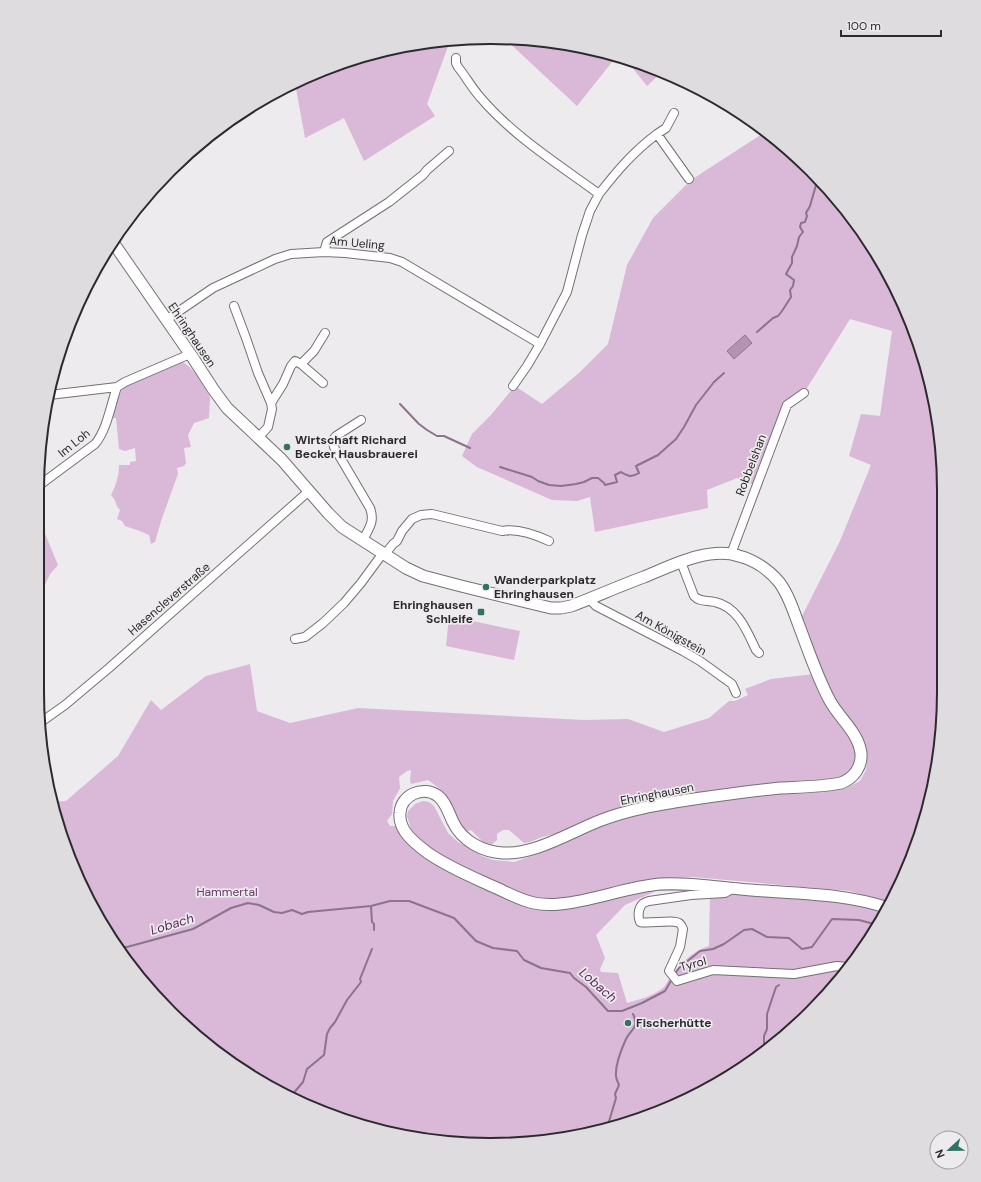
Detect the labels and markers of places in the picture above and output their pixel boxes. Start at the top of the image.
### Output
place label: Wirtschaft Richard Becker Hausbrauerei [295,432,418,462]
marker: Wirtschaft Richard Becker Hausbrauerei [282,442,292,452]
place label: Wanderparkplatz Ehringhausen [494,572,596,602]
marker: Wanderparkplatz Ehringhausen [481,582,491,592]
place label: Ehringhausen Schleife [393,597,473,627]
marker: Ehringhausen Schleife [476,607,486,617]
place label: Fischerhütte [636,1015,711,1031]
marker: Fischerhütte [623,1018,633,1028]

